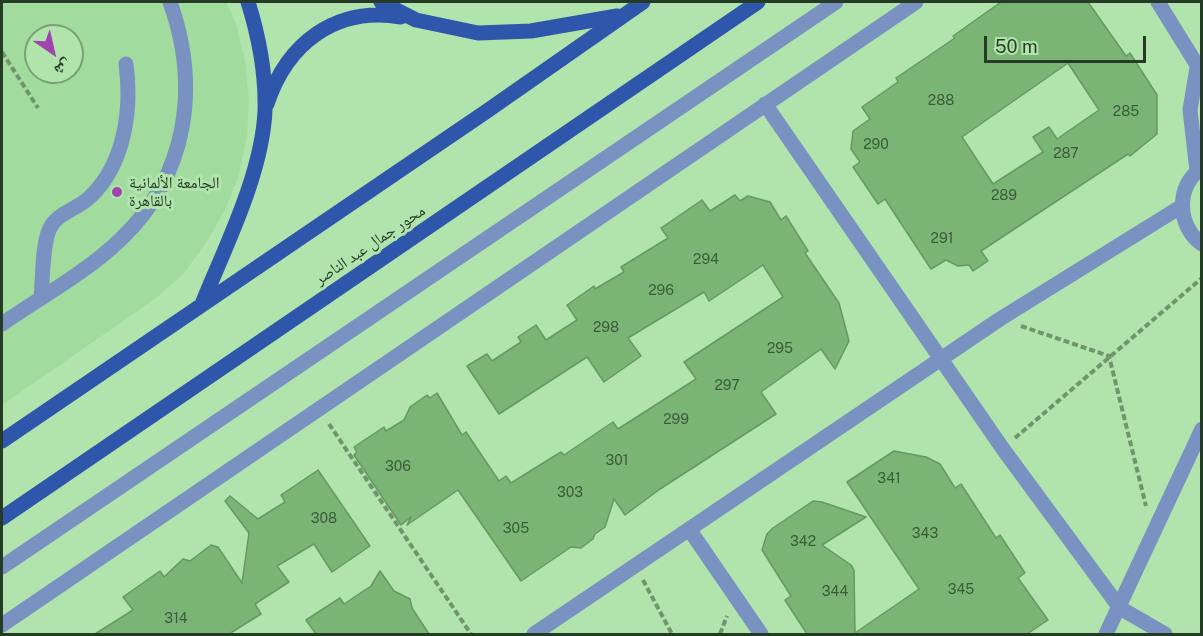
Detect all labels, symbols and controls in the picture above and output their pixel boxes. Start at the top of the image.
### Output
north arrow [24,24,84,84]
scale bar [987,24,1149,62]
text: 50 m [995,36,1038,57]
text: ش [51,55,76,80]
house number: 288 [928,93,954,109]
house number: 285 [1113,104,1139,120]
house number: 290 [863,137,889,153]
house number: 287 [1053,146,1079,162]
place label: الجامعة الألمانية بالقاهرة [129,173,219,211]
marker: الجامعة الألمانية بالقاهرة [110,185,124,199]
house number: 289 [991,188,1017,204]
street label: محور جمال عبد الناصر [311,201,429,289]
house number: 291 [931,231,953,247]
house number: 294 [693,252,719,268]
house number: 296 [648,283,674,299]
house number: 298 [593,320,619,336]
house number: 295 [767,341,793,357]
house number: 297 [714,378,740,394]
house number: 299 [663,412,689,428]
house number: 301 [606,453,628,469]
house number: 306 [385,459,411,475]
house number: 341 [877,471,901,487]
house number: 303 [557,485,583,501]
house number: 308 [311,511,337,527]
house number: 305 [503,521,529,537]
house number: 343 [912,526,938,542]
house number: 342 [790,534,816,550]
house number: 345 [948,582,974,598]
house number: 344 [822,584,848,600]
house number: 314 [164,611,188,627]

